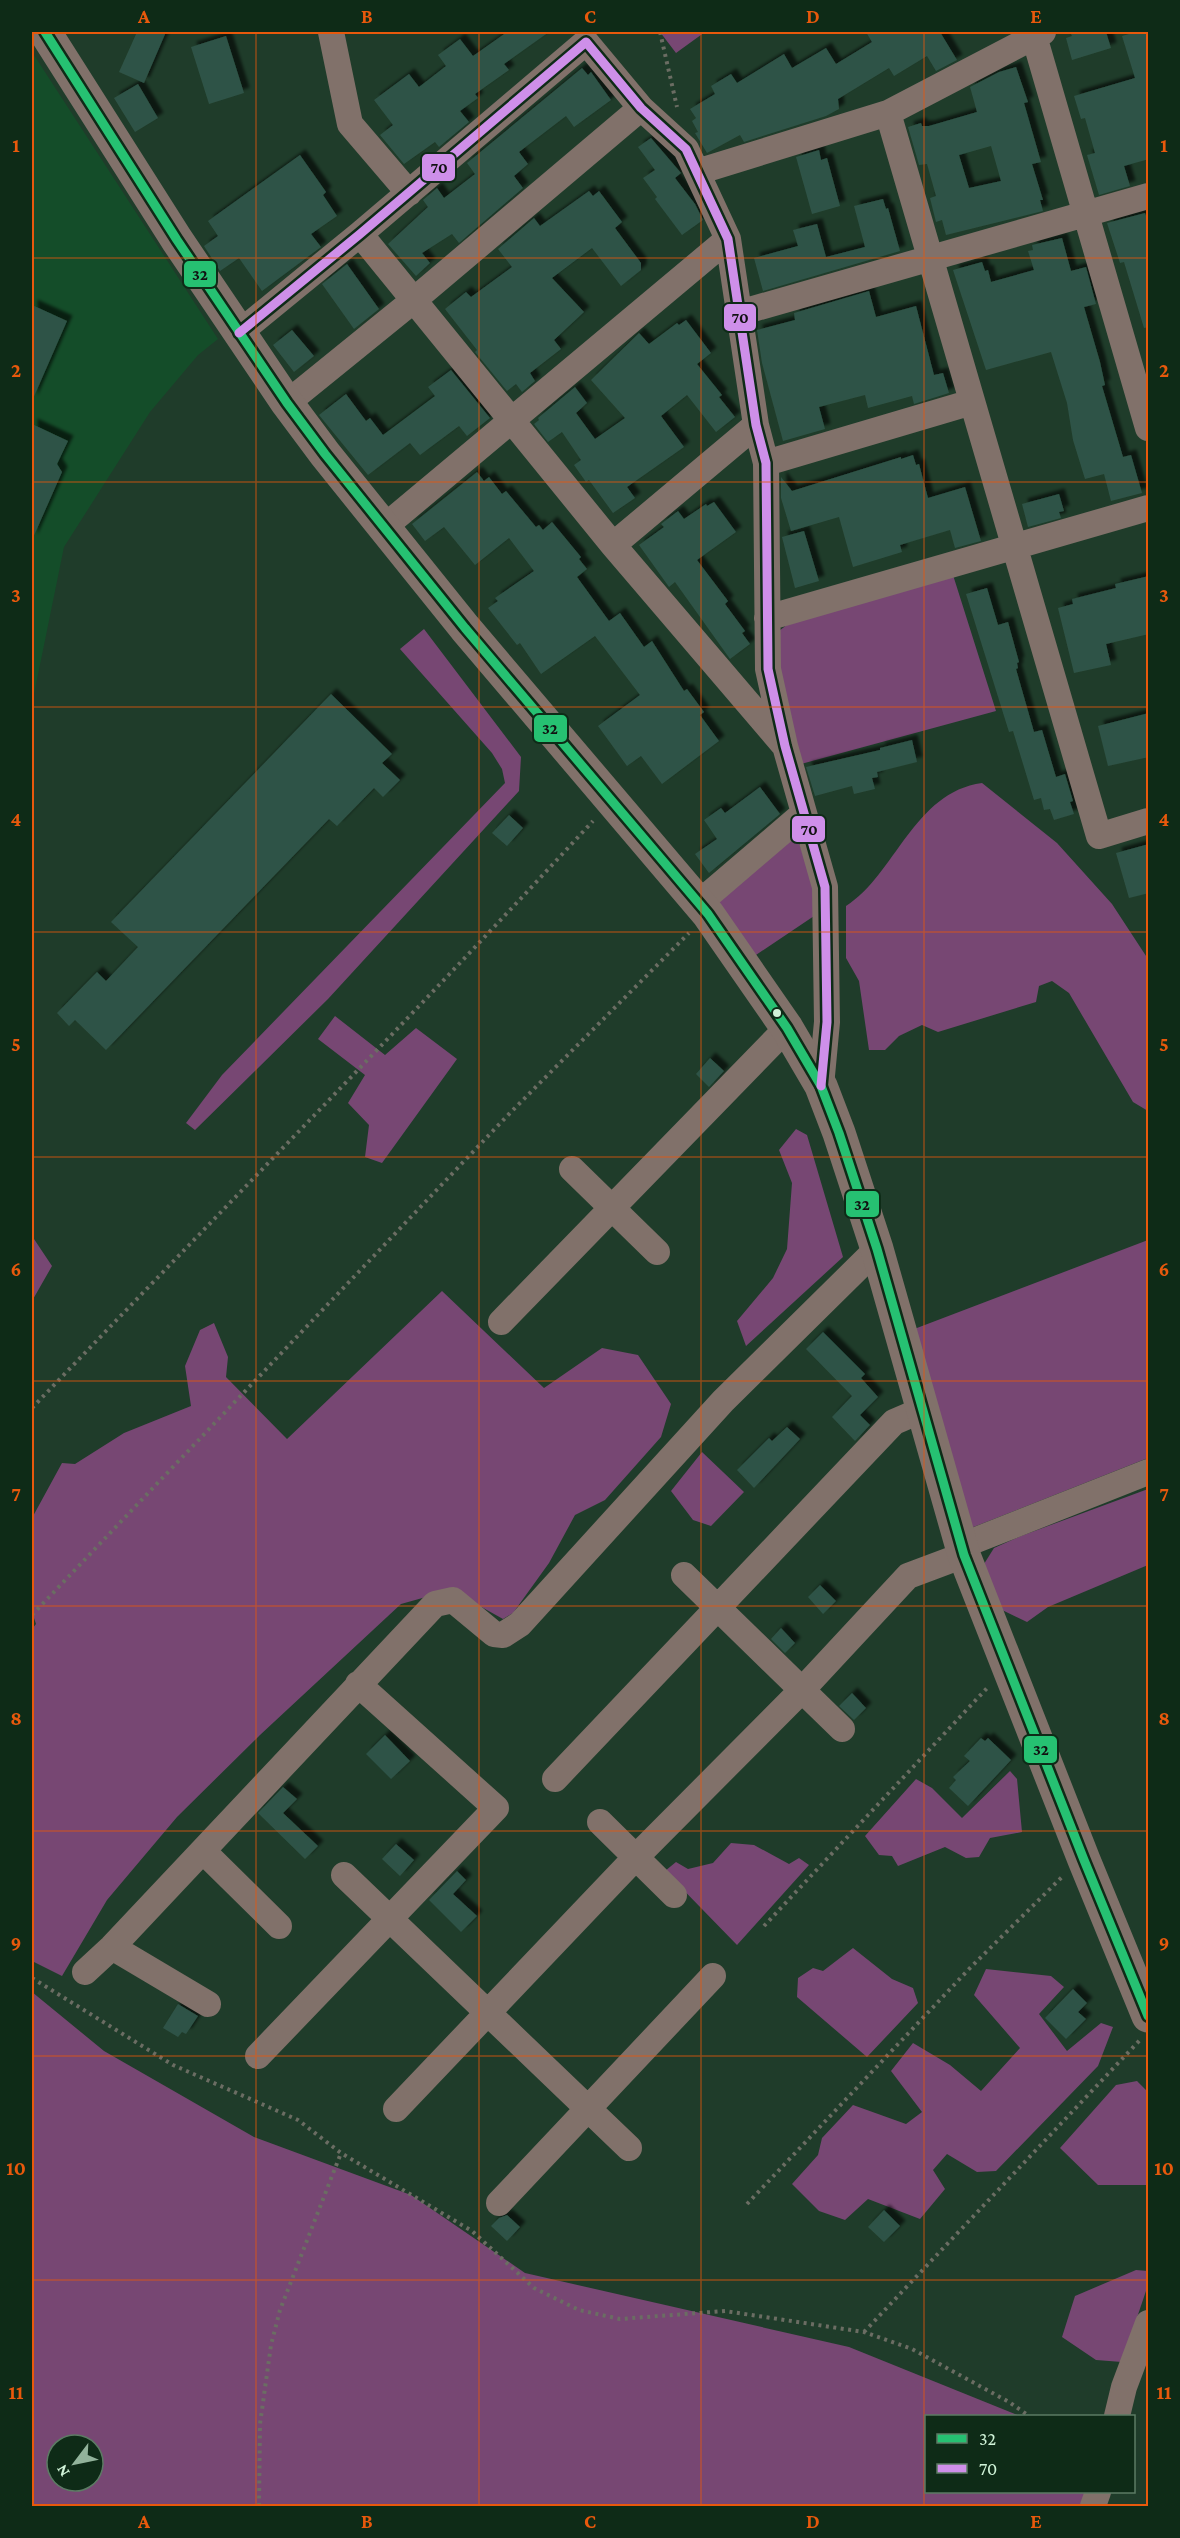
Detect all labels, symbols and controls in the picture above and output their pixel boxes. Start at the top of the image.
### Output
text: A [137,5,151,27]
text: B [361,5,373,27]
text: C [584,5,596,27]
text: D [806,5,820,27]
text: E [1030,5,1042,27]
text: 1 [12,134,20,156]
text: 1 [1160,134,1168,156]
line badge: 70 [421,153,456,182]
text: 70 [430,159,448,176]
line badge: 32 [183,260,217,288]
text: 32 [192,266,208,283]
line badge: 70 [723,303,757,332]
text: 70 [731,309,749,326]
text: 2 [11,359,21,381]
text: 2 [1159,359,1169,381]
text: 3 [11,584,21,606]
text: 3 [1159,584,1169,606]
line badge: 32 [533,714,568,743]
text: 32 [542,720,558,737]
text: 4 [11,808,22,830]
text: 4 [1159,808,1170,830]
line badge: 70 [791,815,826,843]
text: 70 [800,821,818,838]
unlabelled marker [771,1007,783,1019]
text: 5 [11,1033,21,1055]
text: 5 [1159,1033,1169,1055]
line badge: 32 [845,1190,880,1218]
text: 32 [854,1196,870,1213]
text: 6 [11,1258,21,1280]
text: 6 [1159,1258,1169,1280]
text: 7 [11,1483,21,1505]
text: 7 [1159,1483,1169,1505]
text: 8 [10,1707,22,1729]
text: 8 [1158,1707,1170,1729]
line badge: 32 [1023,1735,1058,1764]
text: 32 [1033,1741,1049,1758]
text: 9 [11,1932,21,1954]
text: 9 [1159,1932,1169,1954]
text: 10 [6,2157,26,2179]
text: 10 [1154,2157,1174,2179]
text: 11 [9,2381,24,2403]
text: 11 [1157,2381,1172,2403]
legend [925,2415,1135,2493]
text: 32 [979,2429,996,2449]
north arrow [45,2433,105,2493]
text: 70 [979,2459,997,2479]
text: N [53,2461,73,2480]
text: A [137,2510,151,2532]
text: B [361,2510,373,2532]
text: C [584,2510,596,2532]
text: D [806,2510,820,2532]
text: E [1030,2510,1042,2532]

